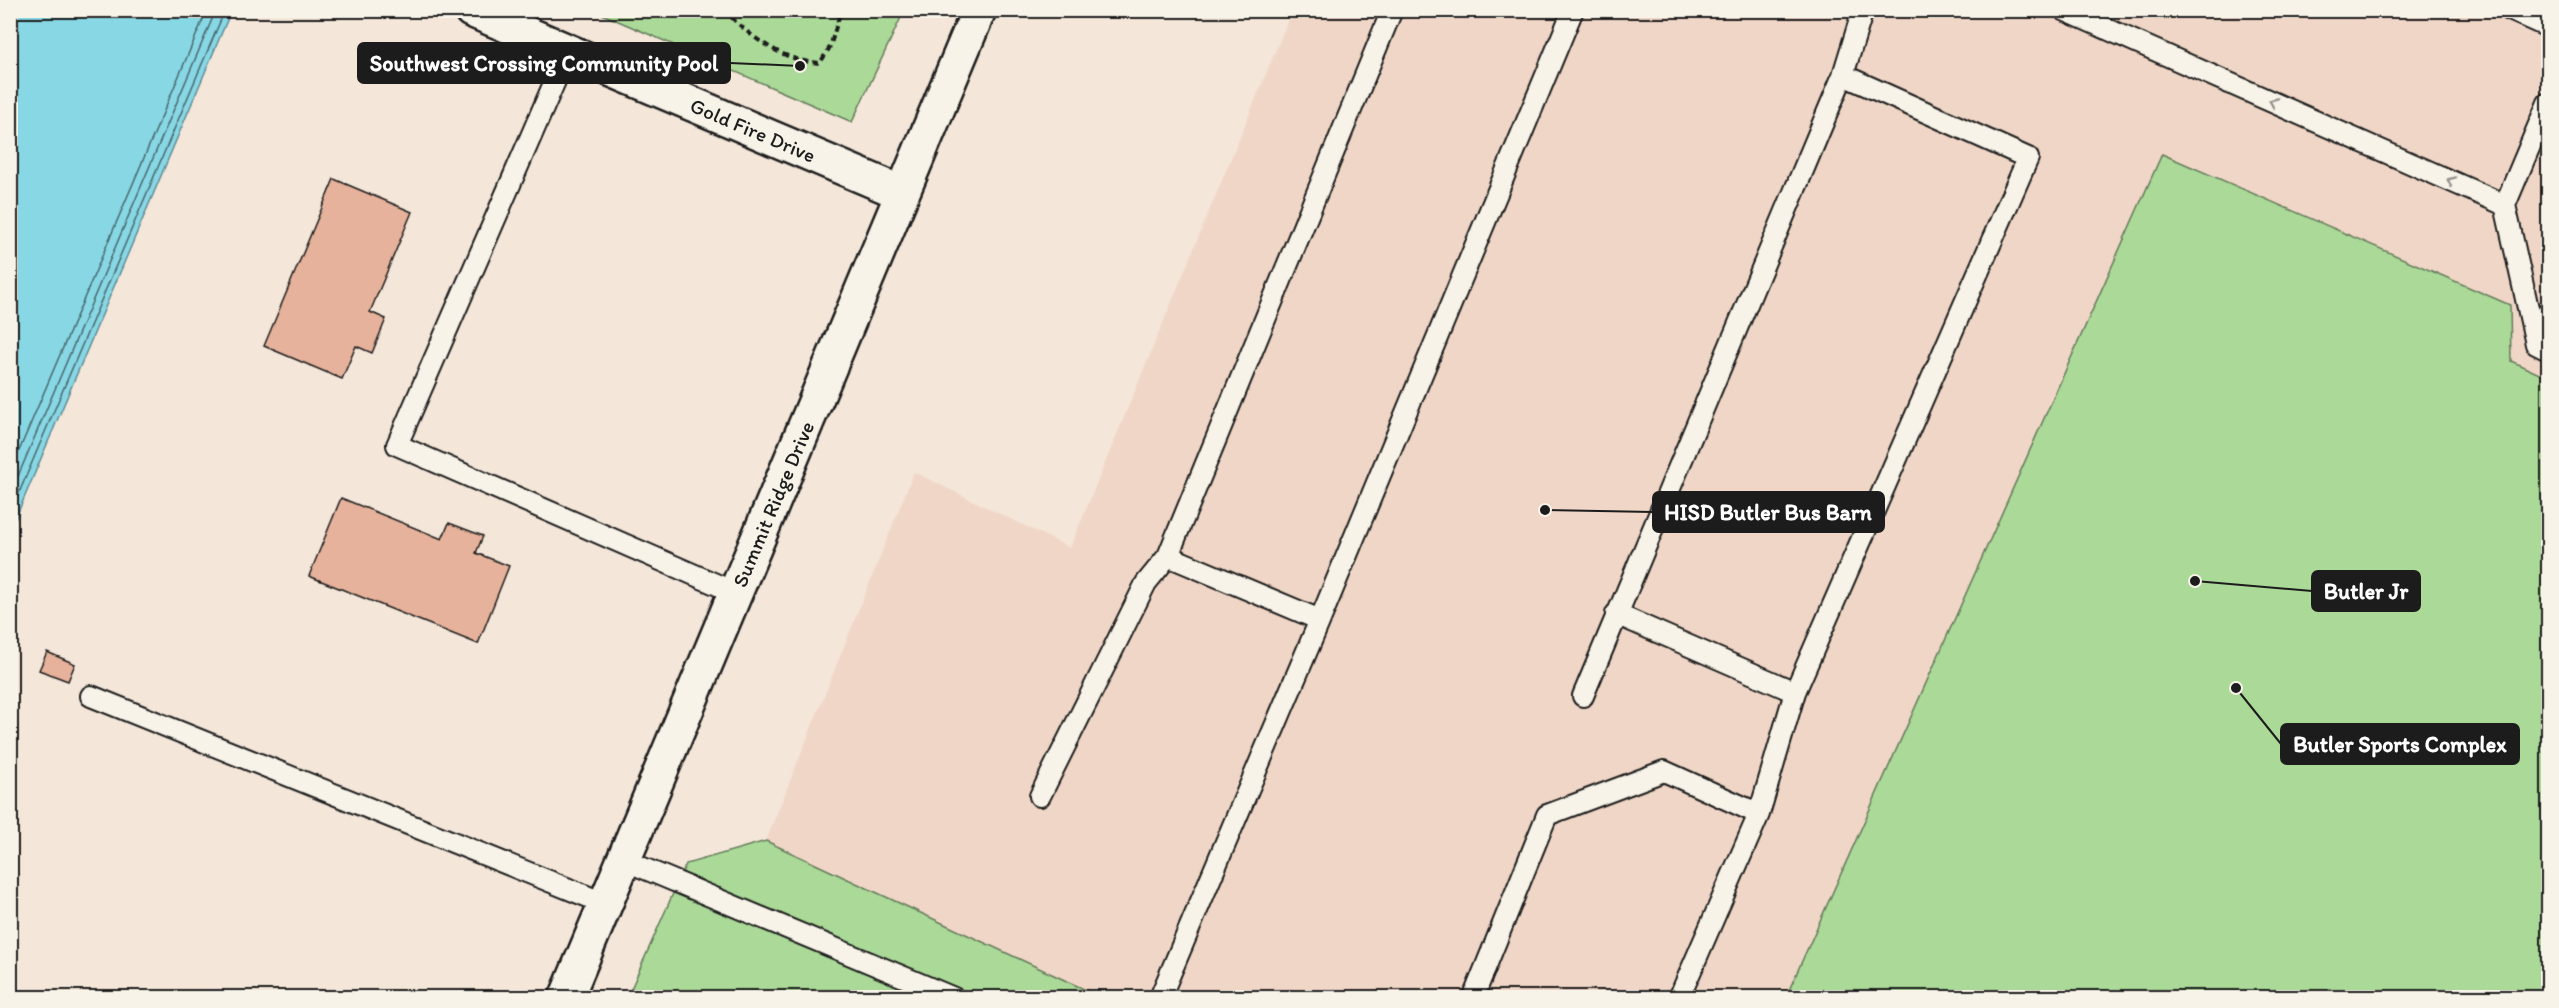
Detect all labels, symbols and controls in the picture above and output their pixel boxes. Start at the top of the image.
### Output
callout: Southwest Crossing Community Pool [358,43,730,83]
text: Southwest Crossing Community Pool [370,50,719,77]
street label: Gold Fire Drive [686,92,820,168]
one-way arrow [2268,98,2279,110]
one-way arrow [2447,177,2458,189]
street label: Summit Ridge Drive [727,417,819,591]
callout: HISD Butler Bus Barn [1653,492,1884,532]
text: HISD Butler Bus Barn [1664,499,1872,526]
callout: Butler Jr [2312,571,2420,611]
text: Butler Jr [2324,578,2409,605]
callout: Butler Sports Complex [2281,724,2519,764]
text: Butler Sports Complex [2293,731,2507,758]

